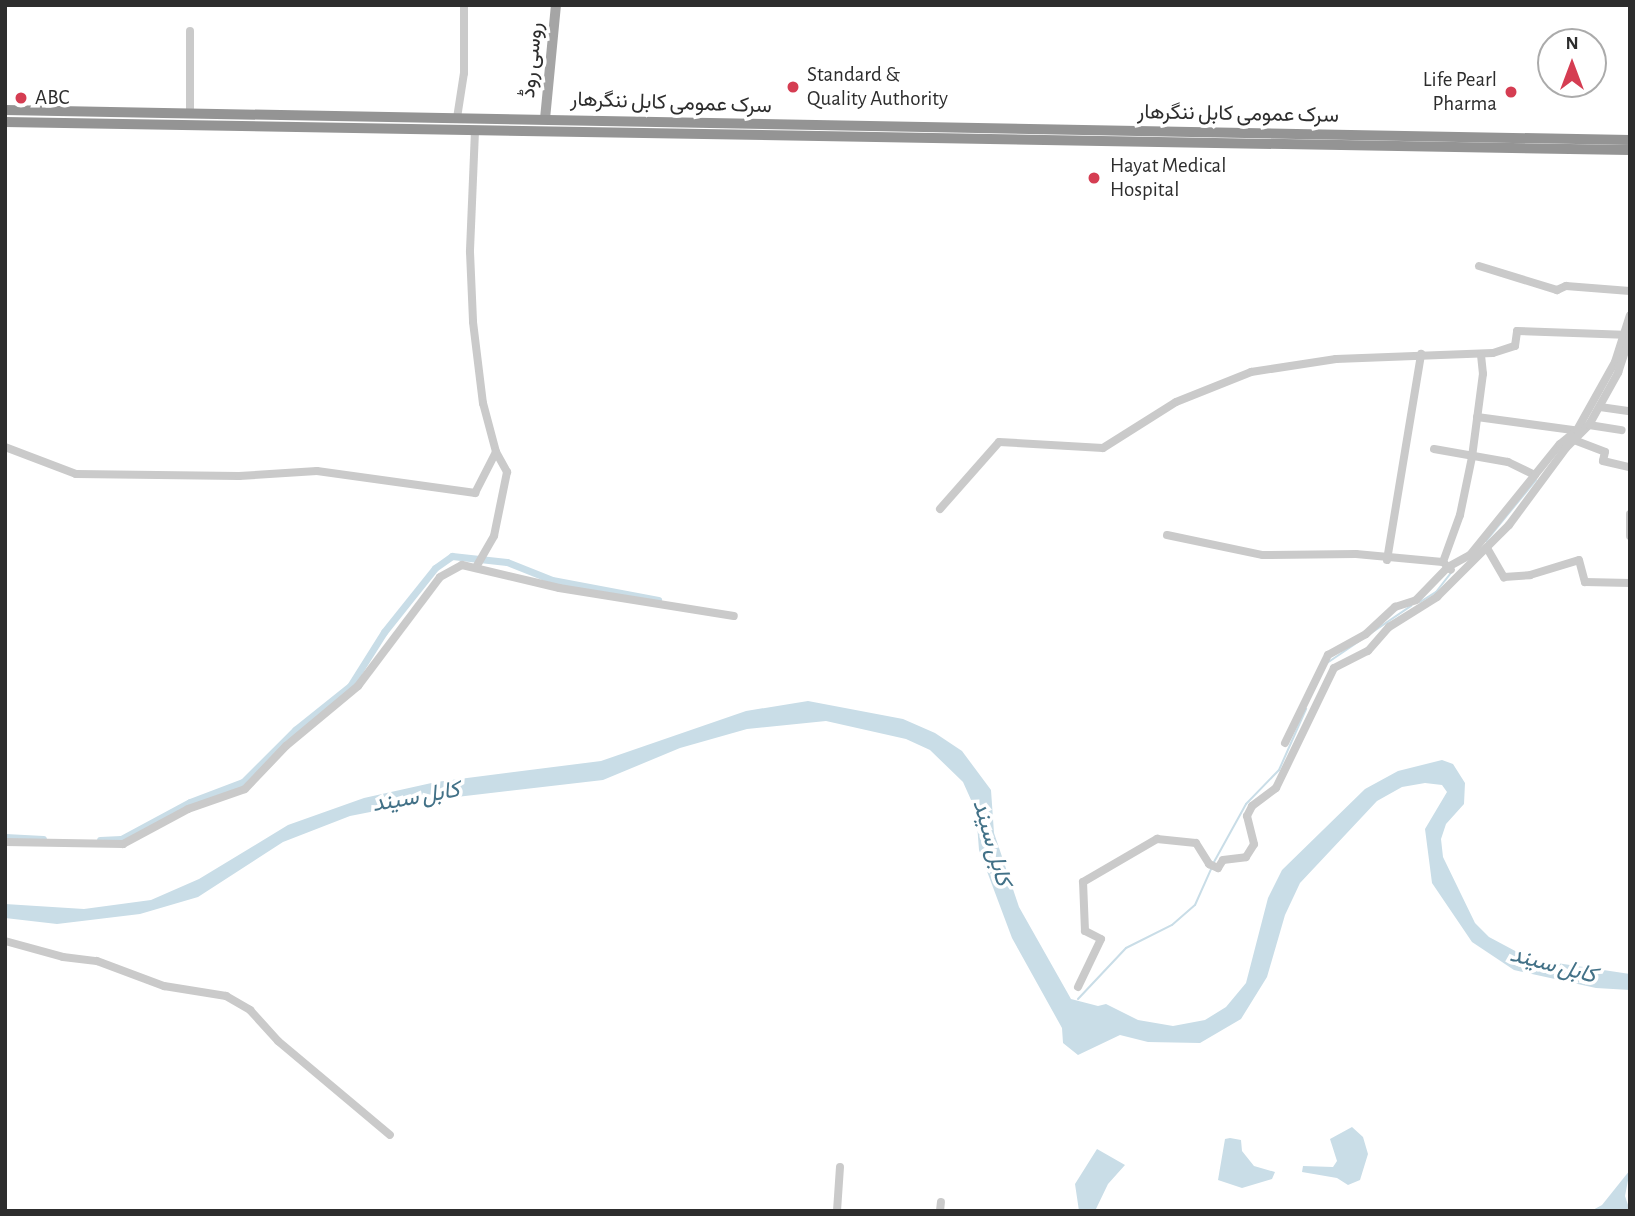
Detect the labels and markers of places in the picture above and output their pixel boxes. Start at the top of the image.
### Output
place label: Standard & Quality Authority [807,62,948,112]
place label: Life Pearl Pharma [1423,67,1497,117]
marker: Standard & Quality Authority [785,79,801,95]
marker: Life Pearl Pharma [1503,84,1519,100]
place label: ABC [35,85,69,111]
marker: ABC [13,90,29,106]
place label: Hayat Medical Hospital [1110,153,1226,203]
marker: Hayat Medical Hospital [1084,168,1104,188]

